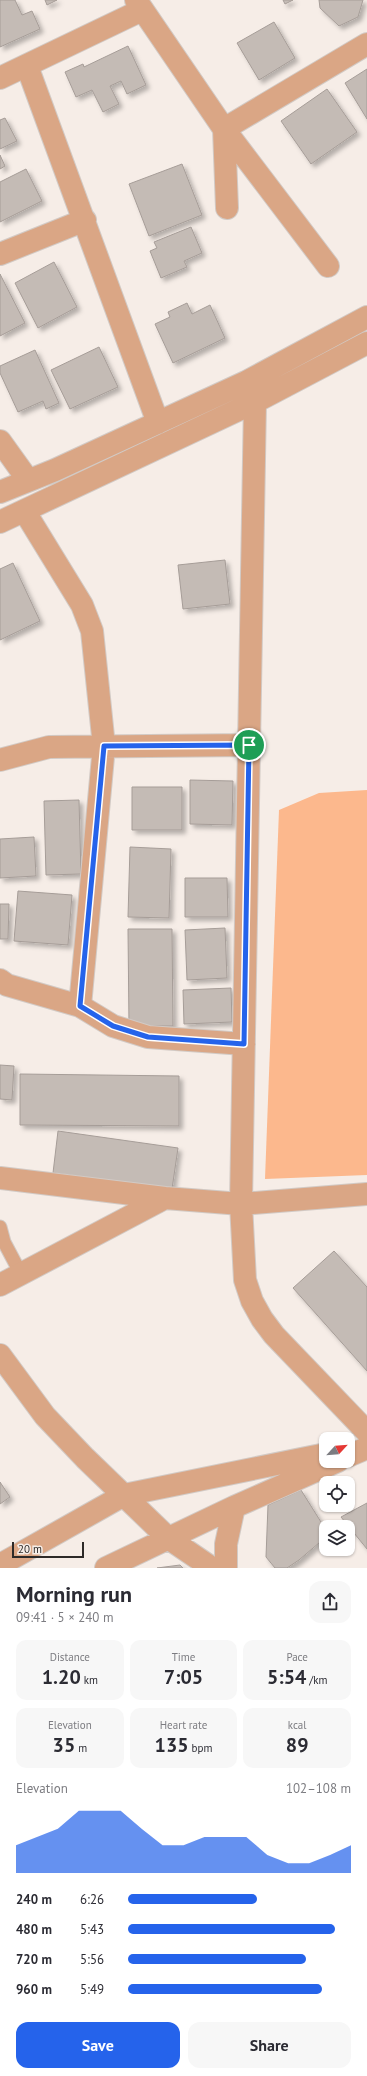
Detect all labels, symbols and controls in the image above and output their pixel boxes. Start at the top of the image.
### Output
pin [232,728,266,762]
icon: arrive [238,734,260,756]
north arrow [319,1432,355,1468]
map controls [319,1432,355,1556]
button: locate [319,1476,355,1512]
button: layers [319,1520,355,1556]
scale bar [12,1540,84,1559]
text: 20 m [18,1542,42,1556]
text: Morning run [16,1580,132,1608]
button: share [309,1581,351,1623]
text: 09:41 · 5 × 240 m [16,1609,113,1626]
text: Distance [50,1650,90,1664]
text: Time [172,1650,195,1664]
text: Pace [286,1650,308,1664]
text: 1.20 [42,1664,81,1690]
text: 7:05 [164,1664,203,1690]
text: 5:54 [267,1664,306,1690]
text: km [81,1673,98,1687]
text: /km [306,1673,327,1687]
text: Elevation [48,1718,92,1732]
text: Heart rate [160,1718,207,1732]
text: kcal [288,1718,307,1732]
text: 35 [53,1732,75,1758]
text: 135 [155,1732,189,1758]
text: 89 [286,1732,309,1758]
text: m [75,1741,87,1755]
text: bpm [189,1741,212,1755]
text: Elevation [16,1780,68,1797]
text: 102–108 m [286,1780,351,1797]
text: 240 m [16,1891,52,1908]
text: 6:26 [80,1891,104,1908]
text: 480 m [16,1921,52,1938]
text: 5:43 [80,1921,104,1938]
text: 720 m [16,1951,52,1968]
text: 5:56 [80,1951,104,1968]
text: 960 m [16,1981,52,1998]
text: 5:49 [80,1981,104,1998]
button: Save [16,2022,180,2068]
button: Share [188,2022,351,2068]

